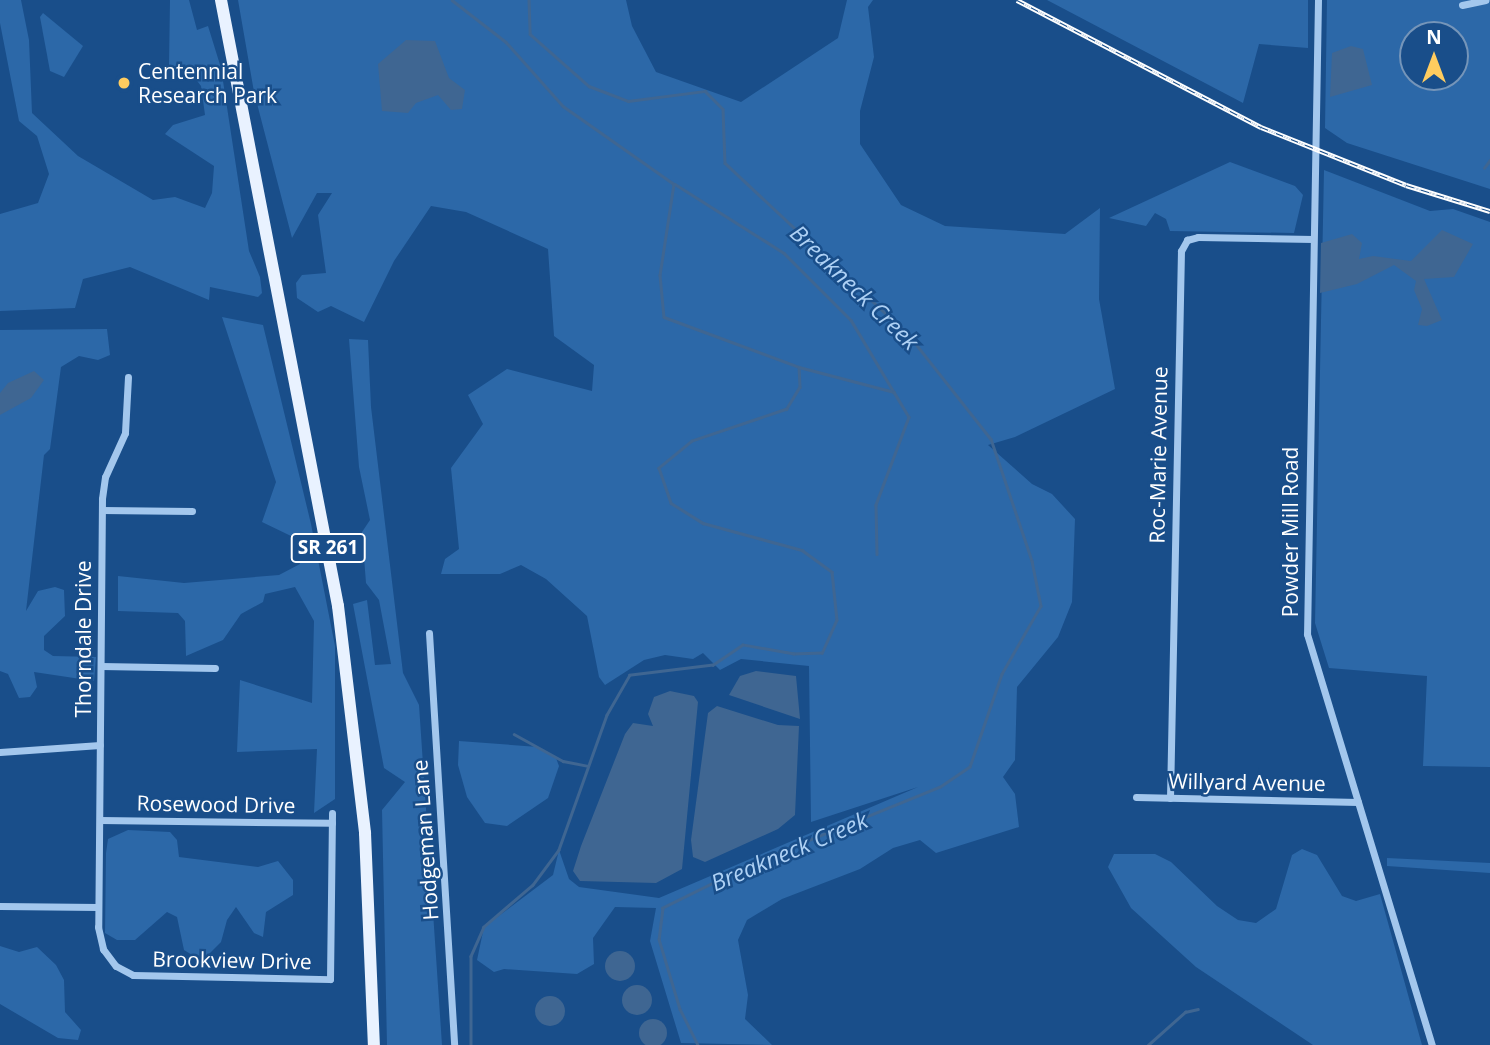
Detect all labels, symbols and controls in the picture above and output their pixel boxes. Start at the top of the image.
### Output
north arrow [1399,21,1469,91]
text: N [1426,24,1442,50]
place label: Centennial Research Park [138,58,277,108]
marker: Centennial Research Park [116,75,132,91]
water label: Breakneck Creek [785,219,925,355]
street label: Roc-Marie Avenue [1144,366,1172,544]
street label: Powder Mill Road [1277,447,1303,617]
road number: SR 261 [290,533,366,564]
street label: Thorndale Drive [70,560,96,718]
street label: Hodgeman Lane [407,759,443,921]
street label: Willyard Avenue [1168,768,1326,796]
street label: Rosewood Drive [136,790,296,818]
water label: Breakneck Creek [706,806,872,896]
street label: Brookview Drive [152,946,312,974]

